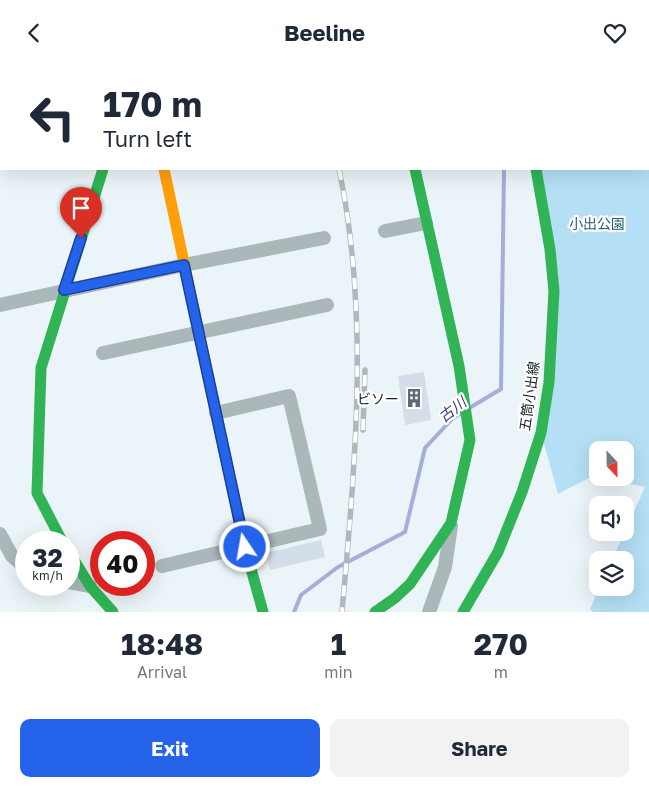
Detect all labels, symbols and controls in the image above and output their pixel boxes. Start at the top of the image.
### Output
icon: back [20,19,48,47]
text: Beeline [284,19,365,46]
icon: heart [601,19,629,47]
text: 170 m [103,83,202,125]
icon: left [20,85,85,150]
text: Turn left [103,125,192,152]
pin [60,187,102,238]
icon: arrive [67,194,95,222]
park label: 小出公園 [569,215,625,232]
street label: 五筒小出線 [516,360,542,432]
building icon: ビソー [403,387,425,409]
place label: ビソー [357,390,399,407]
water label: 古川 [435,391,471,425]
north arrow [589,441,634,486]
map controls [589,441,634,596]
button: sound [589,496,634,541]
position arrow [218,520,270,572]
speed limit sign: 40 [90,531,155,596]
text: 32 [32,542,63,573]
button: layers [589,551,634,596]
text: km/h [32,568,63,583]
text: 18:48 [121,626,203,662]
text: 1 [331,626,346,662]
text: 270 [474,626,528,662]
text: Arrival [137,662,187,682]
text: min [324,662,353,682]
text: m [494,662,508,682]
button: Exit [20,719,320,777]
button: Share [330,719,629,777]

